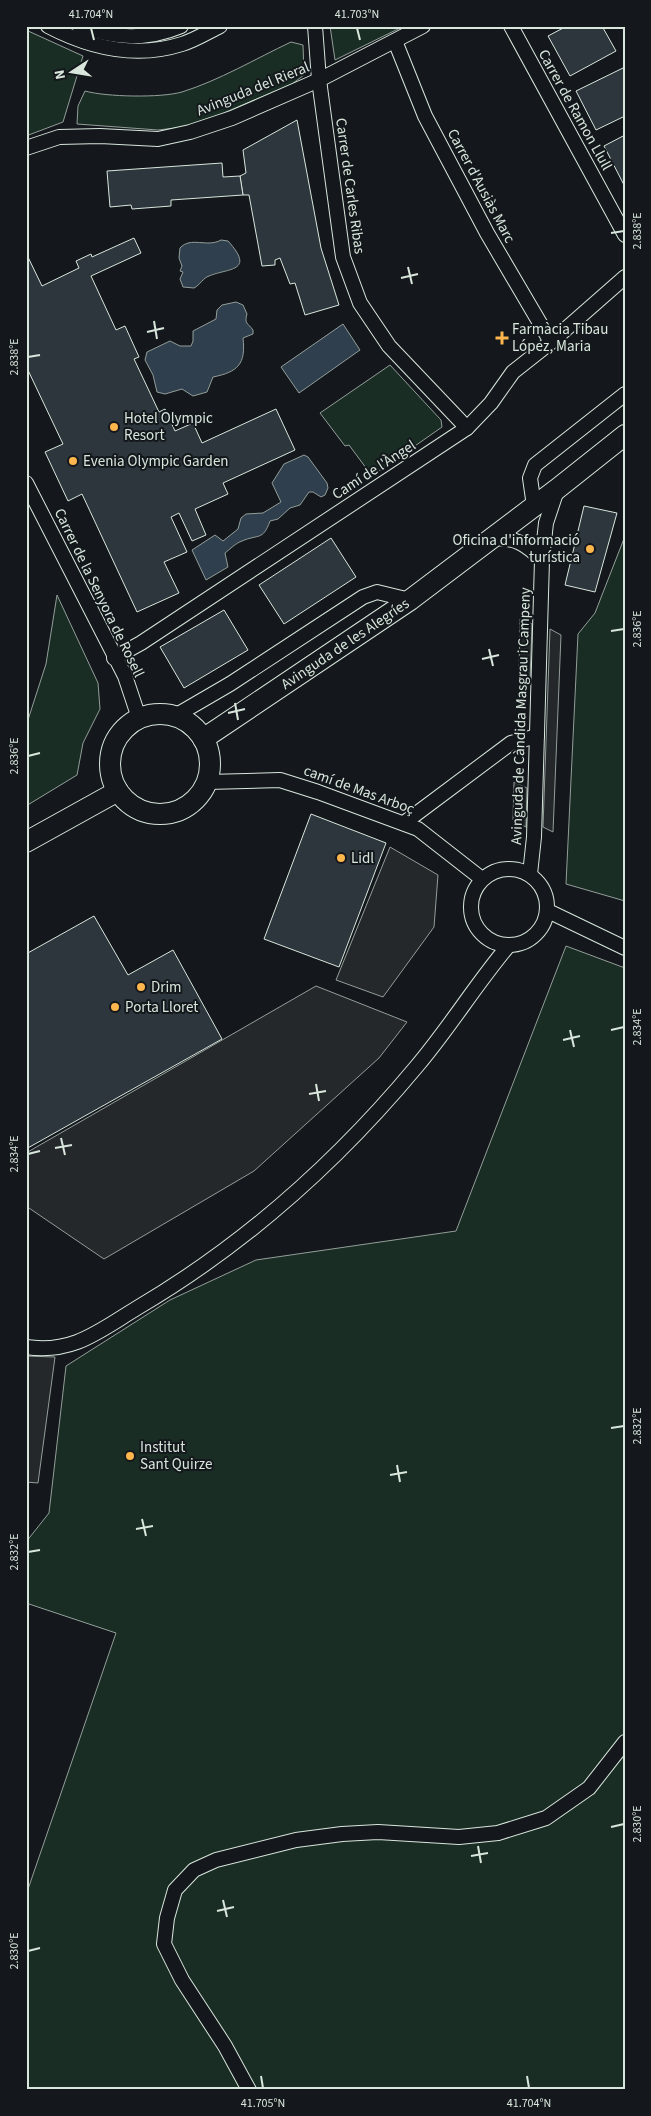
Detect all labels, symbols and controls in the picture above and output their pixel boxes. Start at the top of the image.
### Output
text: 41.704°N [69,6,113,23]
text: 41.703°N [335,6,379,23]
street label: Carrer de Ramon Llull [533,46,617,175]
north arrow [48,48,98,98]
street label: Avinguda del Rieral [193,57,313,121]
text: N [50,68,71,81]
street label: Carrer de Carles Ribas [330,117,370,255]
street label: Carrer d'Ausiàs Marc [442,125,520,247]
text: 2.838°E [629,212,646,250]
place label: Farmàcia Tibau López, Maria [512,319,608,357]
marker: Farmàcia Tibau López, Maria [496,332,508,344]
text: 2.838°E [6,338,23,376]
place label: Hotel Olympic Resort [124,408,213,446]
marker: Hotel Olympic Resort [108,421,120,433]
street label: Camí de l'Àngel [328,435,420,505]
place label: Evenia Olympic Garden [83,451,229,472]
marker: Evenia Olympic Garden [67,455,79,467]
street label: Carrer de la Senyora de Rosell [49,505,149,681]
place label: Oficina d'informació turística [452,530,580,568]
marker: Oficina d'informació turística [584,543,596,555]
street label: Avinguda de Càndida Masgrau i Campeny [506,587,536,845]
street label: Avinguda de les Alegríes [277,593,413,694]
text: 2.836°E [629,610,646,648]
text: 2.836°E [6,737,23,775]
street label: camí de Mas Arboç [301,760,417,820]
place label: Lidl [351,848,374,869]
marker: Lidl [335,852,347,864]
place label: Drim [151,977,182,998]
marker: Drim [135,981,147,993]
place label: Porta Lloret [125,997,198,1018]
marker: Porta Lloret [109,1001,121,1013]
text: 2.834°E [629,1008,646,1046]
text: 2.834°E [6,1135,23,1173]
text: 2.832°E [629,1407,646,1445]
place label: Institut Sant Quirze [140,1437,212,1475]
marker: Institut Sant Quirze [124,1450,136,1462]
text: 2.832°E [6,1533,23,1571]
text: 2.830°E [629,1805,646,1843]
text: 2.830°E [6,1932,23,1970]
text: 41.705°N [241,2095,285,2112]
text: 41.704°N [507,2095,551,2112]

